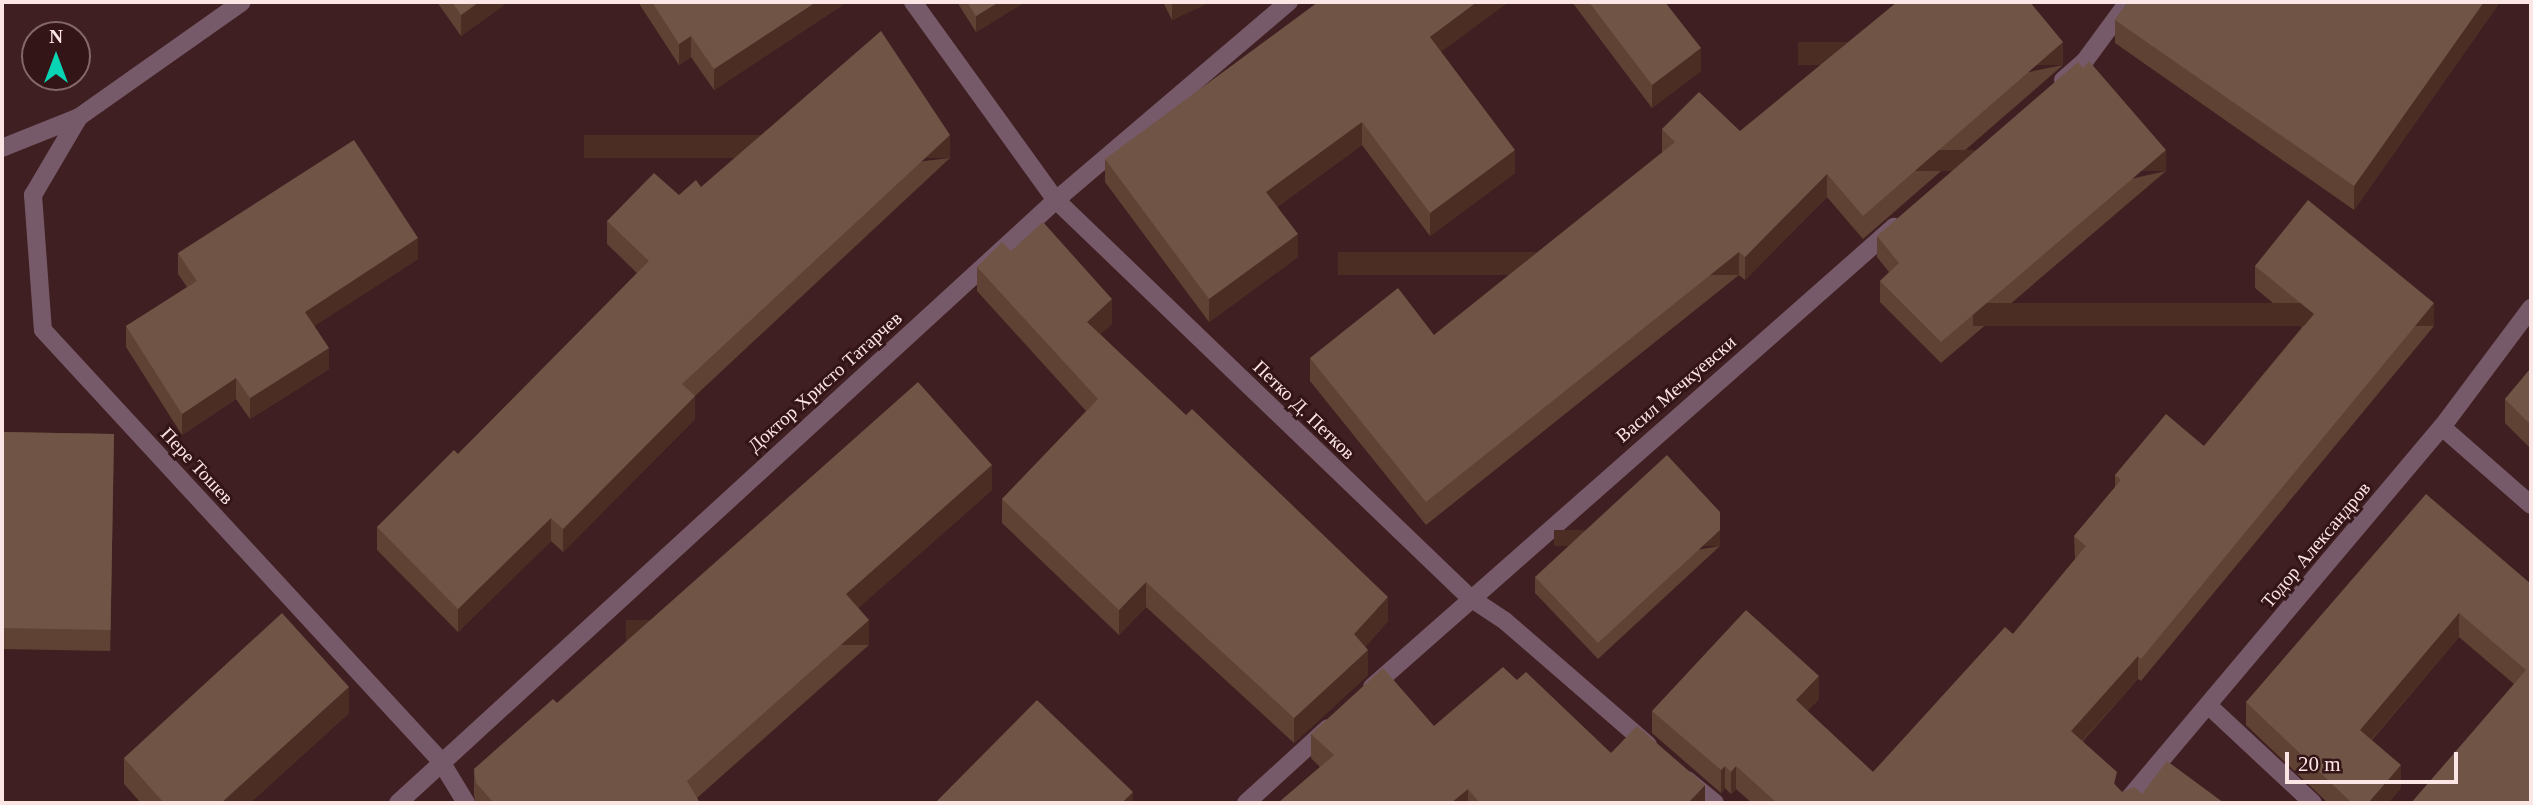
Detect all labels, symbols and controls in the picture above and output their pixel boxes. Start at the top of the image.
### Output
north arrow [21,21,91,91]
text: N [49,26,63,47]
street label: Доктор Христо Татарчев [743,307,907,457]
street label: Васил Мечкуевски [1611,331,1741,447]
street label: Петко Д. Петков [1248,356,1360,464]
street label: Пере Тошев [156,423,238,509]
street label: Тодор Александров [2257,477,2375,613]
scale bar [2288,738,2461,782]
text: 20 m [2298,752,2341,776]

